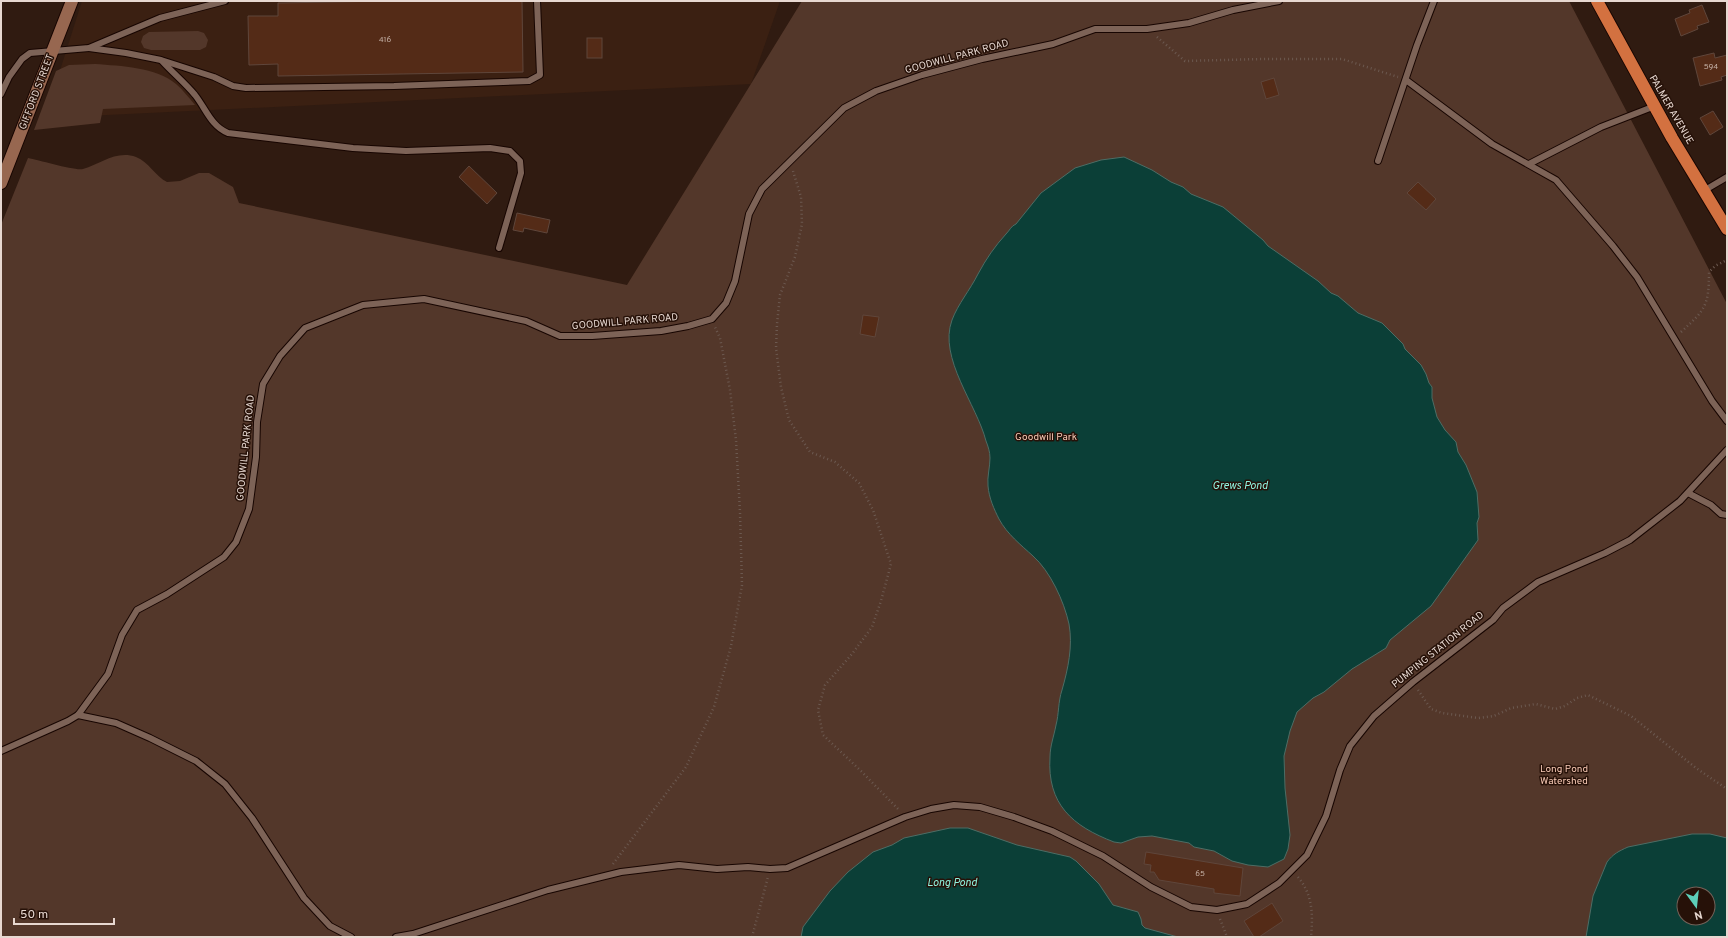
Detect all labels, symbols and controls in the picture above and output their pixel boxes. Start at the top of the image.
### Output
house number: 416 [379,35,392,45]
street label: GOODWILL PARK ROAD [904,37,1010,77]
street label: GIFFORD STREET [17,52,57,132]
house number: 594 [1704,62,1718,72]
street label: PALMER AVENUE [1646,73,1696,147]
street label: GOODWILL PARK ROAD [571,311,679,333]
street label: GOODWILL PARK ROAD [234,394,258,502]
park label: Goodwill Park [1015,431,1077,444]
water label: Grews Pond [1212,479,1269,493]
street label: PUMPING STATION ROAD [1389,609,1487,691]
park label: Long Pond Watershed [1540,763,1588,788]
house number: 65 [1195,869,1205,879]
water label: Long Pond [927,876,978,890]
north arrow [1676,886,1716,926]
scale bar [14,900,114,926]
text: 50 m [20,907,48,923]
text: N [1693,907,1704,922]

